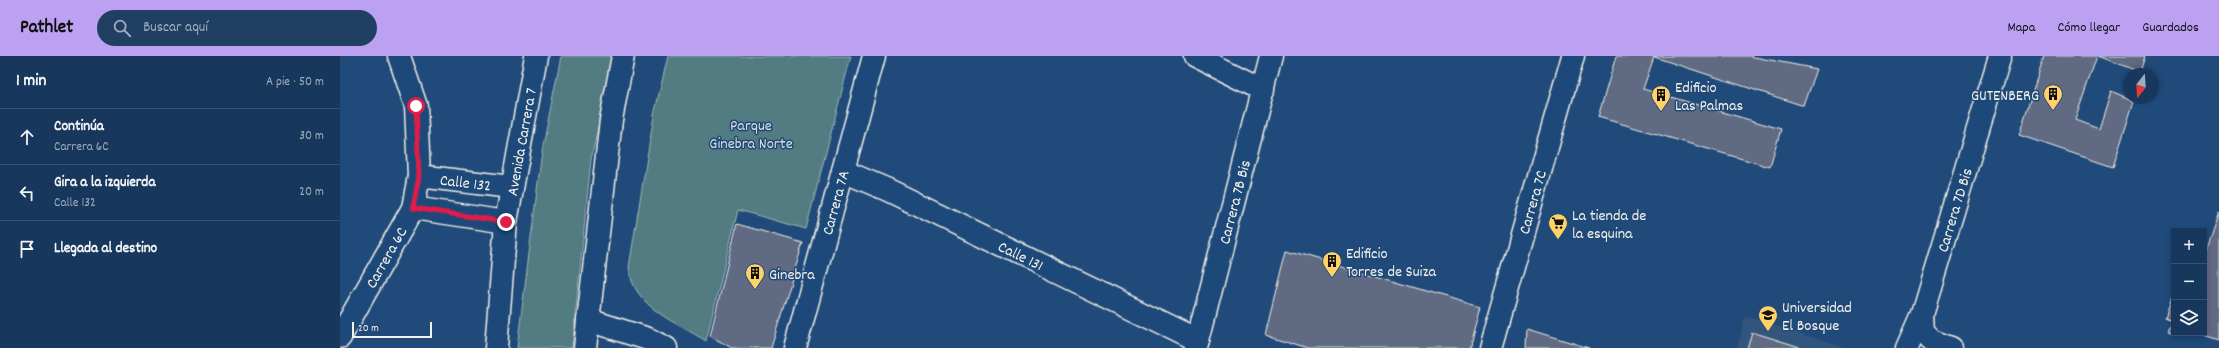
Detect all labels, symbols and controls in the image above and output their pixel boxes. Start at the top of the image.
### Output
search box [97,10,377,46]
text: Pathlet [20,15,73,42]
icon: search [111,17,133,39]
text: Buscar aquí [143,17,208,39]
text: Mapa [2008,18,2035,38]
text: Cómo llegar [2057,18,2120,38]
text: Guardados [2142,18,2199,38]
north arrow [2123,68,2159,104]
text: 1 min [16,70,46,94]
text: A pie · 50 m [266,73,324,92]
place label: Edificio Las Palmas [1675,77,1744,118]
building icon: GUTENBERG [2042,83,2064,111]
building icon: Edificio Las Palmas [1650,84,1672,112]
place label: GUTENBERG [1971,85,2039,108]
street label: Avenida Carrera 7 [502,86,544,198]
route start [407,97,425,115]
park label: Parque Ginebra Norte [709,115,793,156]
text: Continúa [54,116,104,138]
icon: ahead [16,126,38,148]
text: 30 m [299,127,324,146]
text: Carrera 6C [54,138,109,157]
street label: Carrera 7B Bis [1214,158,1258,247]
street label: Carrera 7D Bis [1932,165,1980,255]
street label: Carrera 7A [817,168,857,238]
street label: Carrera 7C [1514,168,1554,237]
street label: Calle 132 [438,170,492,199]
text: Gira a la izquierda [54,172,155,194]
icon: left [16,182,38,204]
text: 20 m [299,183,324,202]
text: Calle 132 [54,194,96,213]
place label: La tienda de la esquina [1572,205,1646,246]
supermarket icon: La tienda de la esquina [1547,212,1569,240]
route end [497,213,515,231]
street label: Carrera 6C [361,223,414,293]
map controls [2171,228,2207,336]
button: + [2171,228,2207,264]
street label: Calle 131 [994,236,1047,278]
icon: arrive [16,238,38,260]
text: Llegada al destino [54,238,157,260]
place label: Edificio Torres de Suiza [1346,243,1437,284]
building icon: Edificio Torres de Suiza [1321,250,1343,278]
building icon: Ginebra [744,262,766,290]
place label: Ginebra [769,264,815,287]
button: − [2171,264,2207,300]
place label: Universidad El Bosque [1782,297,1852,338]
button: layers [2171,300,2207,336]
school or university icon: Universidad El Bosque [1757,304,1779,332]
scale bar [352,320,432,339]
text: 20 m [358,321,379,337]

